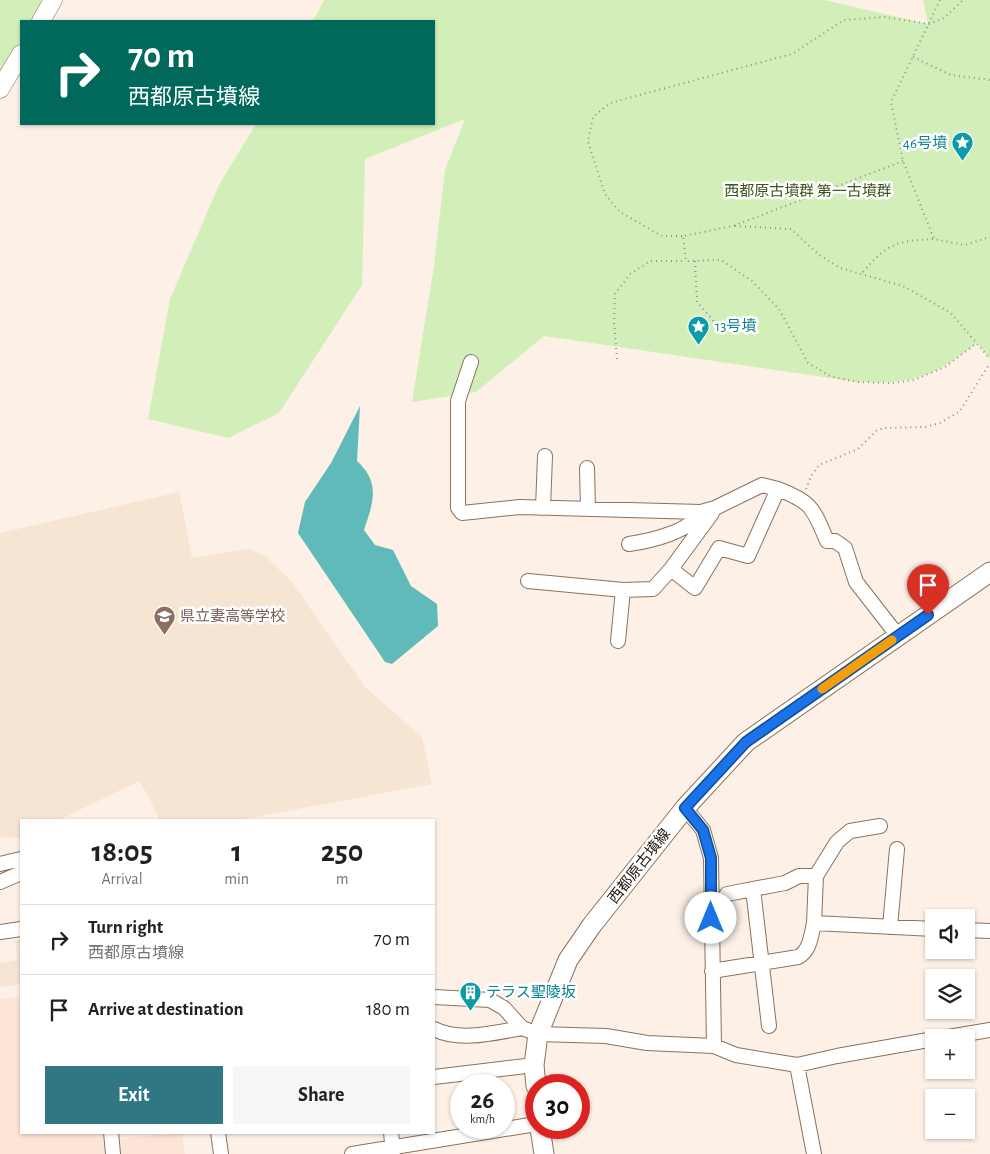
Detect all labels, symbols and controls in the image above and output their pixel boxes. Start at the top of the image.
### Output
text: 70 m [128,39,195,74]
icon: right [45,40,110,105]
text: 西都原古墳線 [128,86,260,108]
place icon: 46号墳 [951,131,975,162]
place label: 46号墳 [903,135,947,151]
park label: 西都原古墳群 第一古墳群 [724,183,892,199]
place icon: 13号墳 [687,314,711,345]
place label: 13号墳 [715,318,756,334]
pin [907,564,949,615]
icon: arrive [914,571,942,599]
school or university icon: 県立妻高等学校 [152,604,176,635]
place label: 県立妻高等学校 [180,608,285,624]
street label: 西都原古墳線 [605,826,673,906]
text: 18:05 [92,837,153,867]
text: 1 [231,837,242,867]
text: 250 [321,837,363,867]
text: Arrival [102,871,143,887]
text: min [224,871,249,887]
text: m [336,871,348,887]
position arrow [684,891,736,943]
map controls [925,909,975,1139]
button: sound [925,909,975,959]
text: Turn right [88,918,163,937]
icon: right [45,926,73,954]
text: 70 m [374,930,410,949]
text: 西都原古墳線 [88,945,184,961]
button: layers [925,969,975,1019]
building icon: テラス聖陵坂 [458,980,482,1011]
place label: テラス聖陵坂 [486,984,576,1000]
icon: arrive [45,996,73,1024]
text: Arrive at destination [88,1000,244,1019]
text: 180 m [366,1000,410,1019]
button: + [925,1029,975,1079]
button: Exit [45,1066,223,1124]
button: Share [233,1066,410,1124]
speed limit sign: 30 [525,1074,590,1139]
text: 26 [471,1088,494,1113]
button: − [925,1089,975,1139]
text: km/h [470,1113,495,1125]

